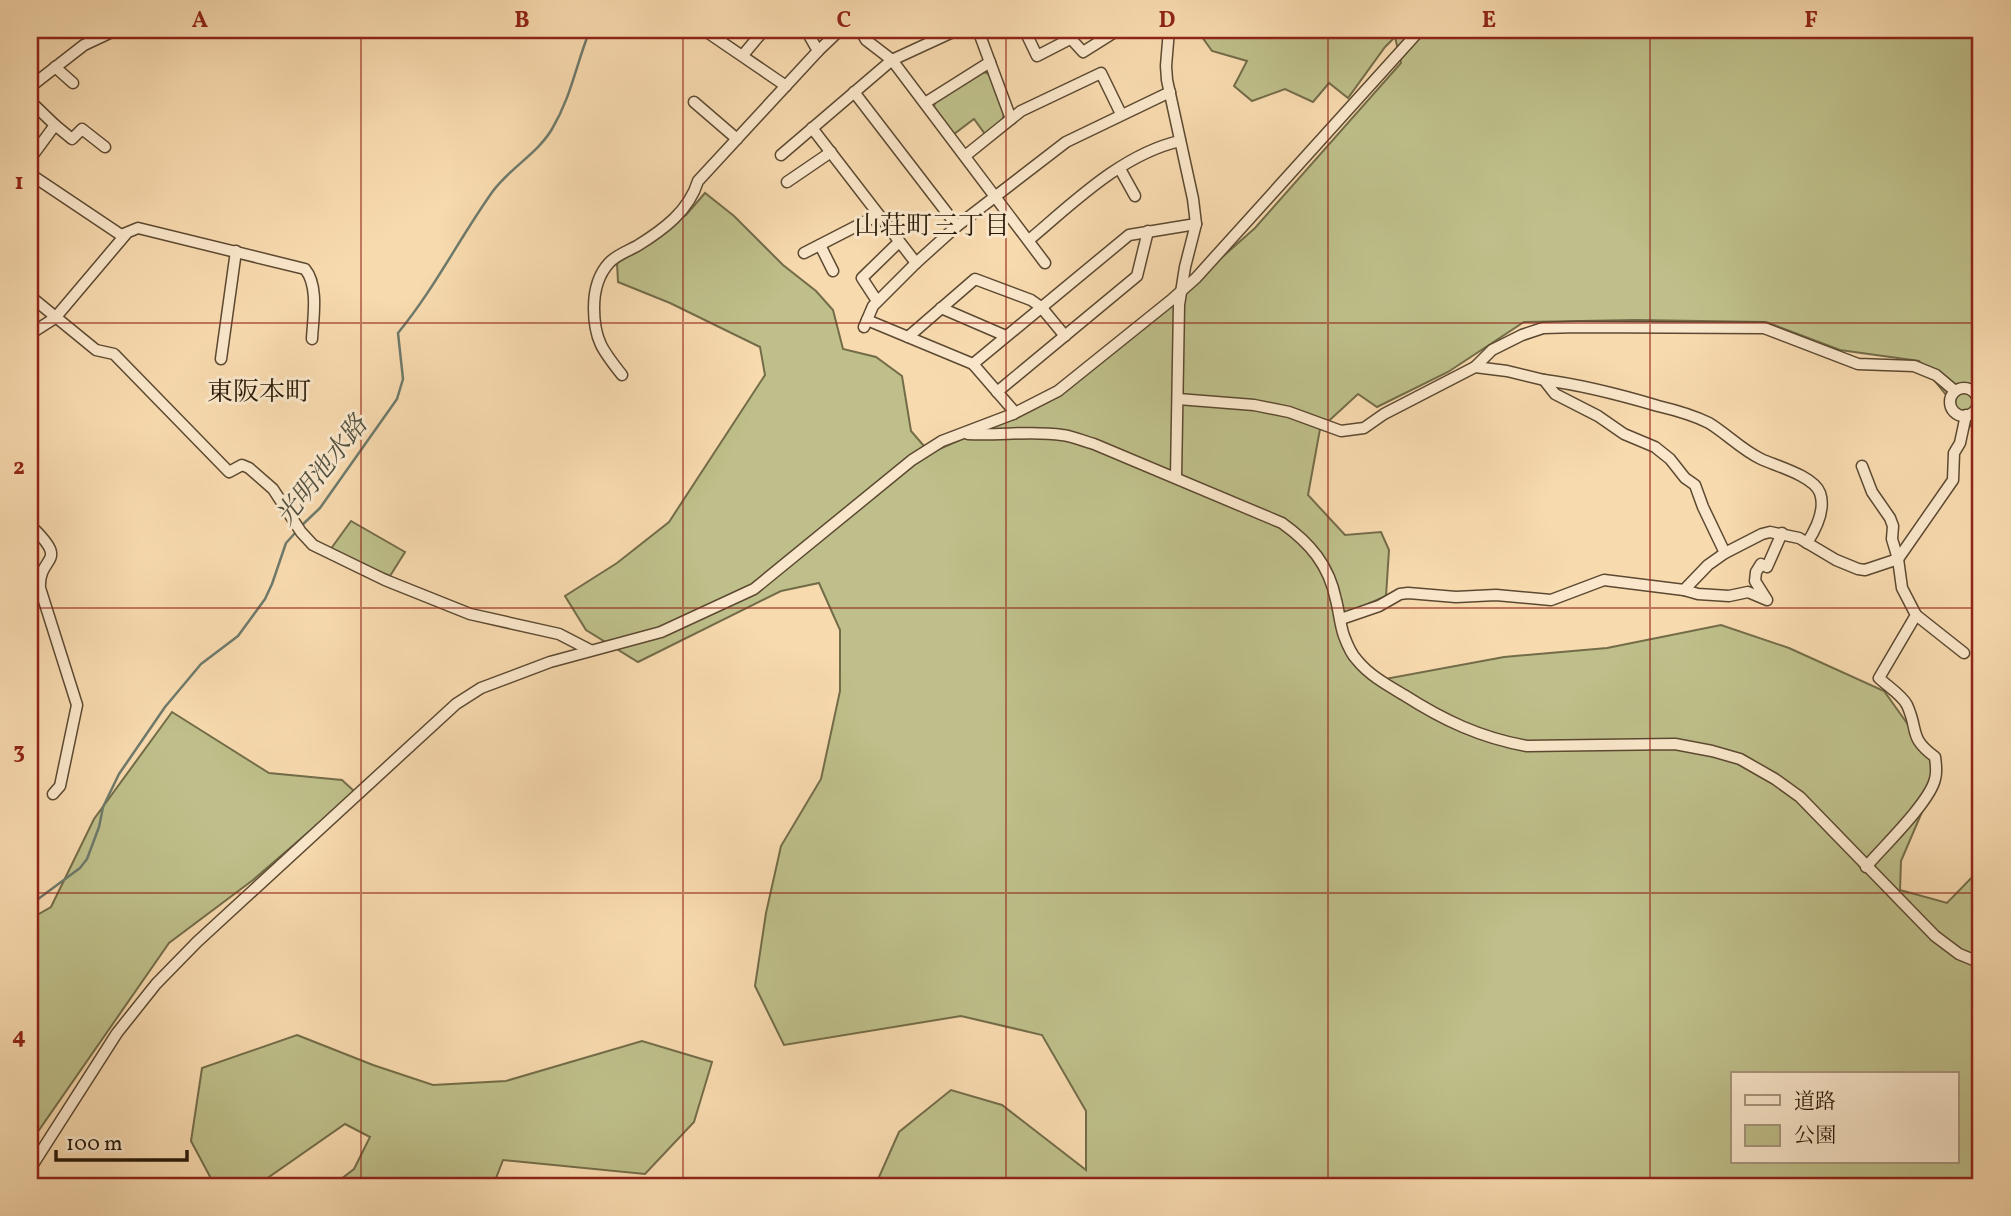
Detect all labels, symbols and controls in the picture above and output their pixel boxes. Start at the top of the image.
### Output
text: A [192,5,208,37]
text: B [514,5,530,37]
text: C [837,5,851,37]
text: D [1159,5,1176,37]
text: E [1482,5,1496,37]
text: F [1804,5,1818,37]
text: 1 [14,167,24,199]
district label: 山荘町三丁目 [854,209,1010,245]
district label: 東阪本町 [207,375,311,411]
water label: 光明池水路 [268,407,378,534]
text: 2 [13,452,25,484]
text: 3 [13,736,25,768]
text: 4 [12,1021,26,1053]
legend [1731,1072,1958,1164]
text: 道路 [1794,1088,1836,1117]
scale bar [56,1118,187,1162]
text: 公園 [1794,1122,1836,1151]
text: 100 m [66,1130,123,1159]

